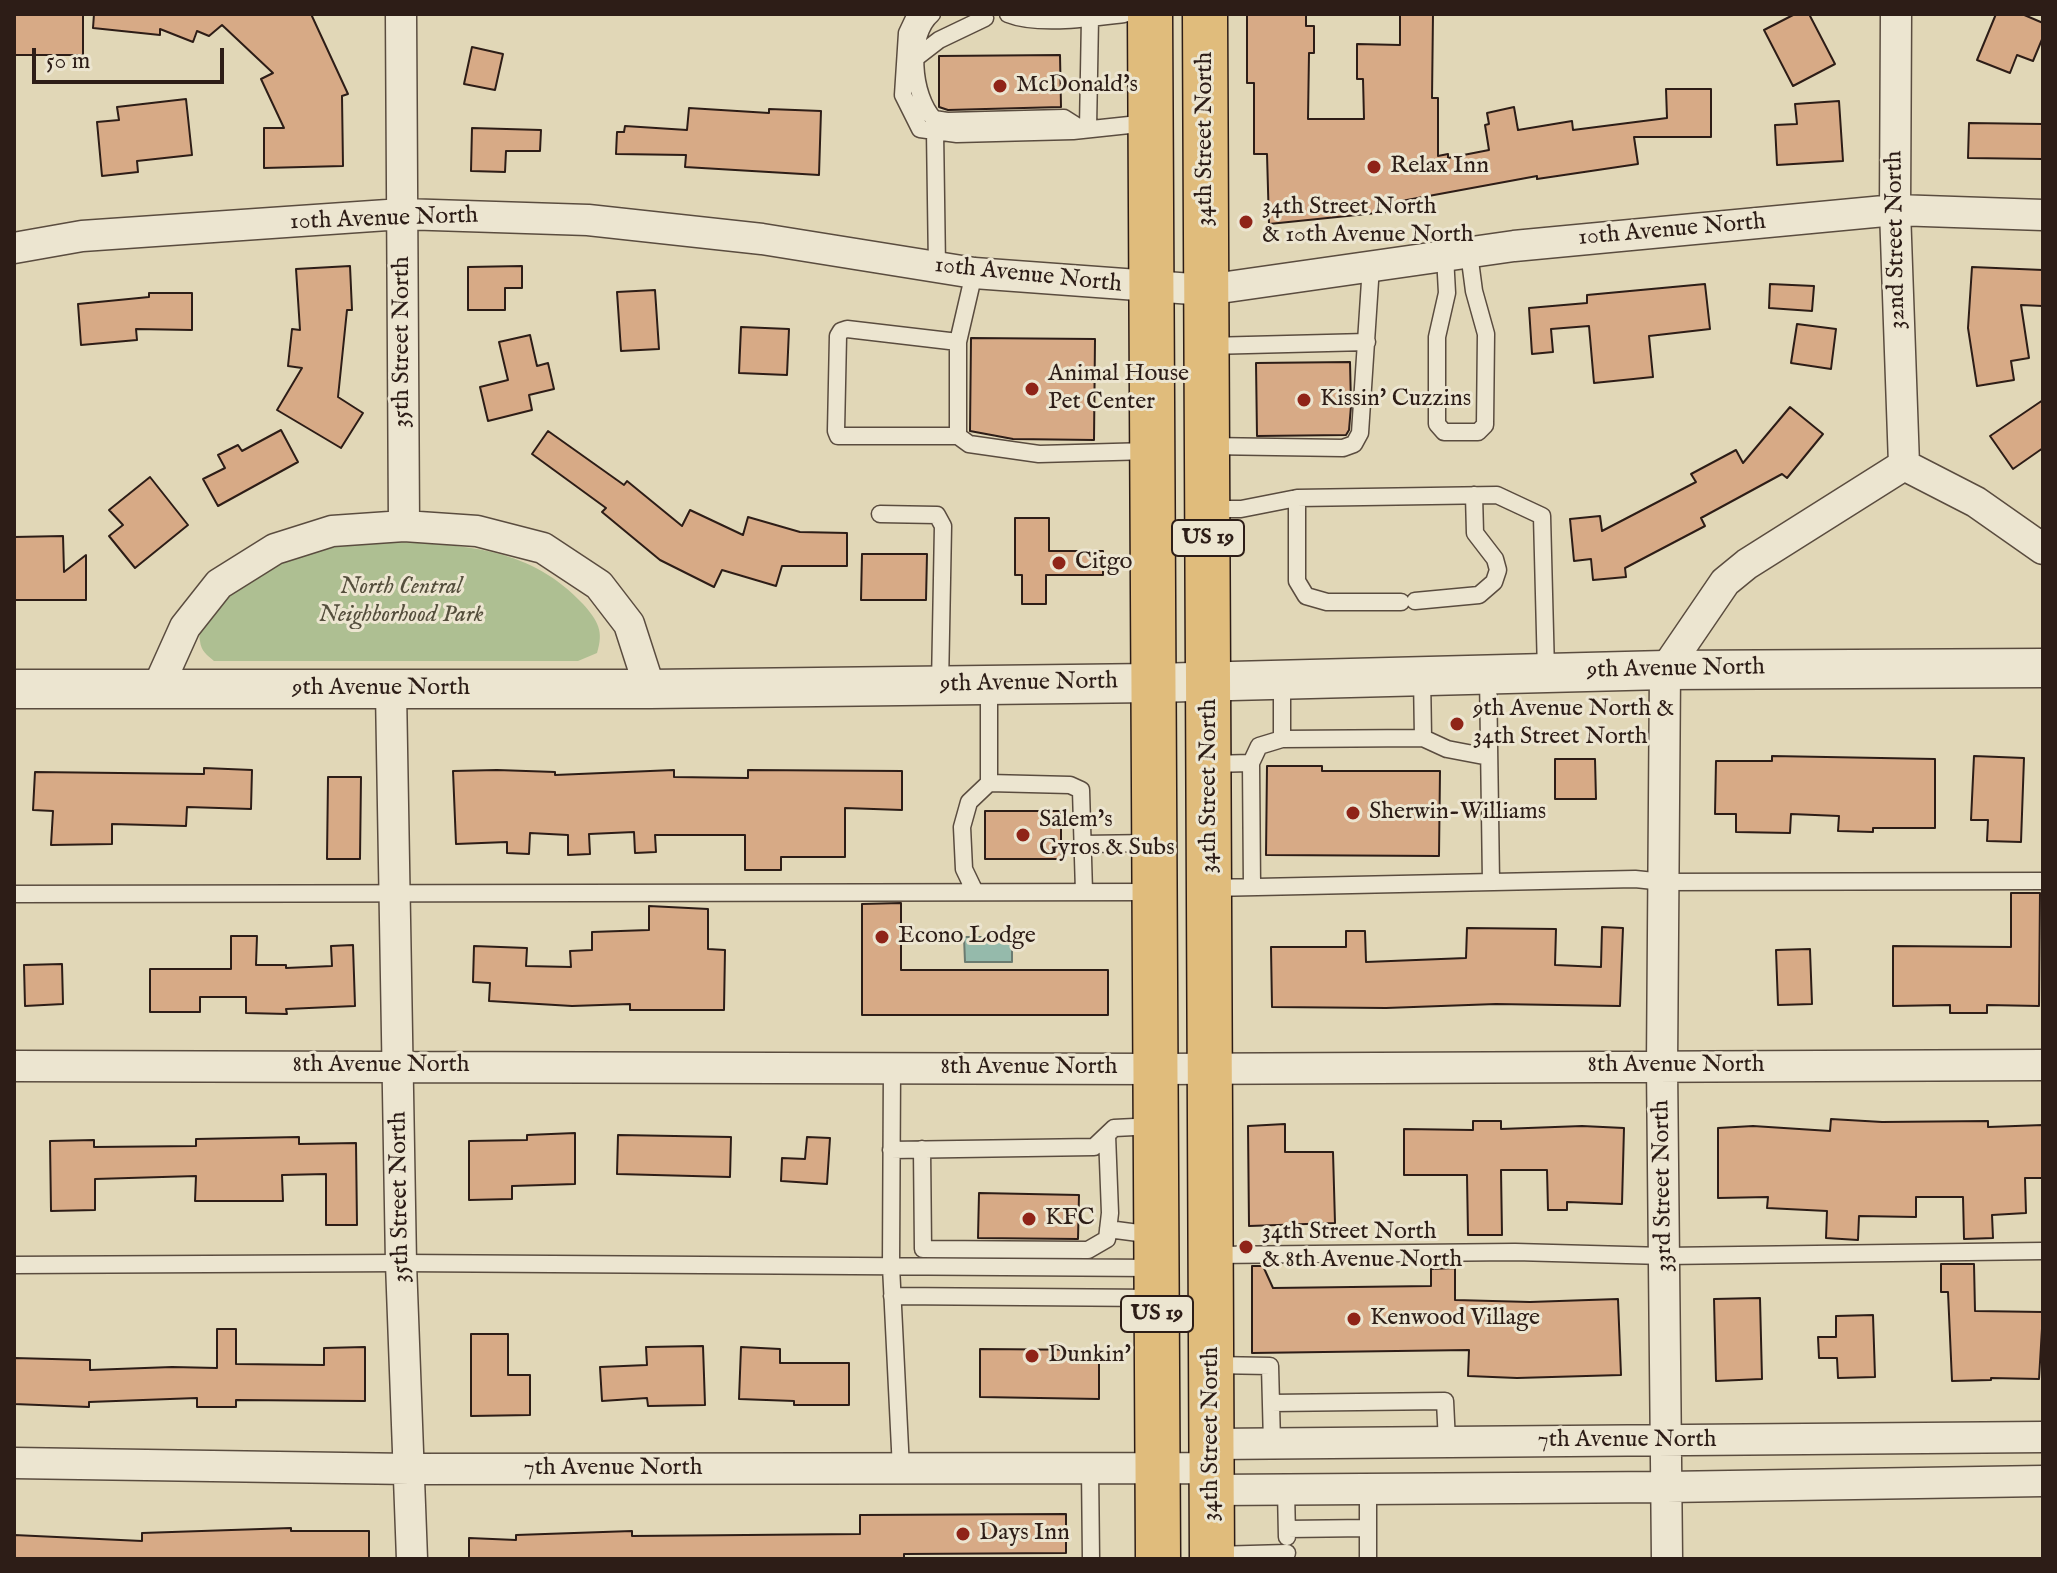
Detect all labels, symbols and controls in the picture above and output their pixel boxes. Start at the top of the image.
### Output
scale bar [36,32,228,82]
text: 50 m [46,46,90,77]
street label: 34th Street North [1192,52,1220,226]
place label: McDonald's [1016,72,1138,100]
marker: McDonald's [991,77,1009,95]
street label: 32nd Street North [1881,150,1913,330]
place label: Relax Inn [1390,153,1489,181]
marker: Relax Inn [1365,158,1383,176]
place label: 34th Street North & 10th Avenue North [1262,194,1473,250]
street label: 10th Avenue North [289,202,479,238]
street label: 10th Avenue North [1577,208,1767,254]
marker: 34th Street North & 10th Avenue North [1237,213,1255,231]
street label: 10th Avenue North [933,252,1123,300]
street label: 35th Street North [389,256,417,428]
place label: Animal House Pet Center [1048,361,1189,417]
marker: Animal House Pet Center [1023,380,1041,398]
place label: Kissin' Cuzzins [1320,386,1471,414]
marker: Kissin' Cuzzins [1295,391,1313,409]
road number: US 19 [1172,520,1244,556]
place label: Citgo [1075,549,1133,577]
marker: Citgo [1050,554,1068,572]
park label: North Central Neighborhood Park [318,574,484,630]
street label: 9th Avenue North [1587,654,1765,686]
street label: 9th Avenue North [940,668,1118,700]
street label: 9th Avenue North [292,675,470,703]
place label: 9th Avenue North & 34th Street North [1473,696,1674,752]
street label: 34th Street North [1196,699,1224,873]
marker: 9th Avenue North & 34th Street North [1448,715,1466,733]
place label: Sherwin-Williams [1369,799,1546,827]
marker: Sherwin-Williams [1344,804,1362,822]
place label: Salem's Gyros & Subs [1039,807,1175,863]
marker: Salem's Gyros & Subs [1014,826,1032,844]
place label: Econo Lodge [898,923,1036,951]
marker: Econo Lodge [873,928,891,946]
street label: 8th Avenue North [292,1052,470,1080]
street label: 8th Avenue North [1587,1052,1765,1080]
street label: 8th Avenue North [940,1054,1118,1082]
street label: 33rd Street North [1648,1100,1680,1272]
street label: 35th Street North [385,1111,417,1283]
place label: KFC [1045,1205,1095,1233]
marker: KFC [1020,1210,1038,1228]
place label: 34th Street North & 8th Avenue North [1262,1219,1462,1275]
marker: 34th Street North & 8th Avenue North [1237,1238,1255,1256]
road number: US 19 [1121,1296,1193,1332]
place label: Kenwood Village [1370,1305,1540,1333]
marker: Kenwood Village [1345,1310,1363,1328]
place label: Dunkin' [1048,1342,1131,1370]
marker: Dunkin' [1023,1347,1041,1365]
street label: 34th Street North [1198,1347,1226,1521]
street label: 7th Avenue North [1538,1427,1716,1455]
street label: 7th Avenue North [524,1455,702,1483]
place label: Days Inn [979,1520,1070,1548]
marker: Days Inn [954,1525,972,1543]

